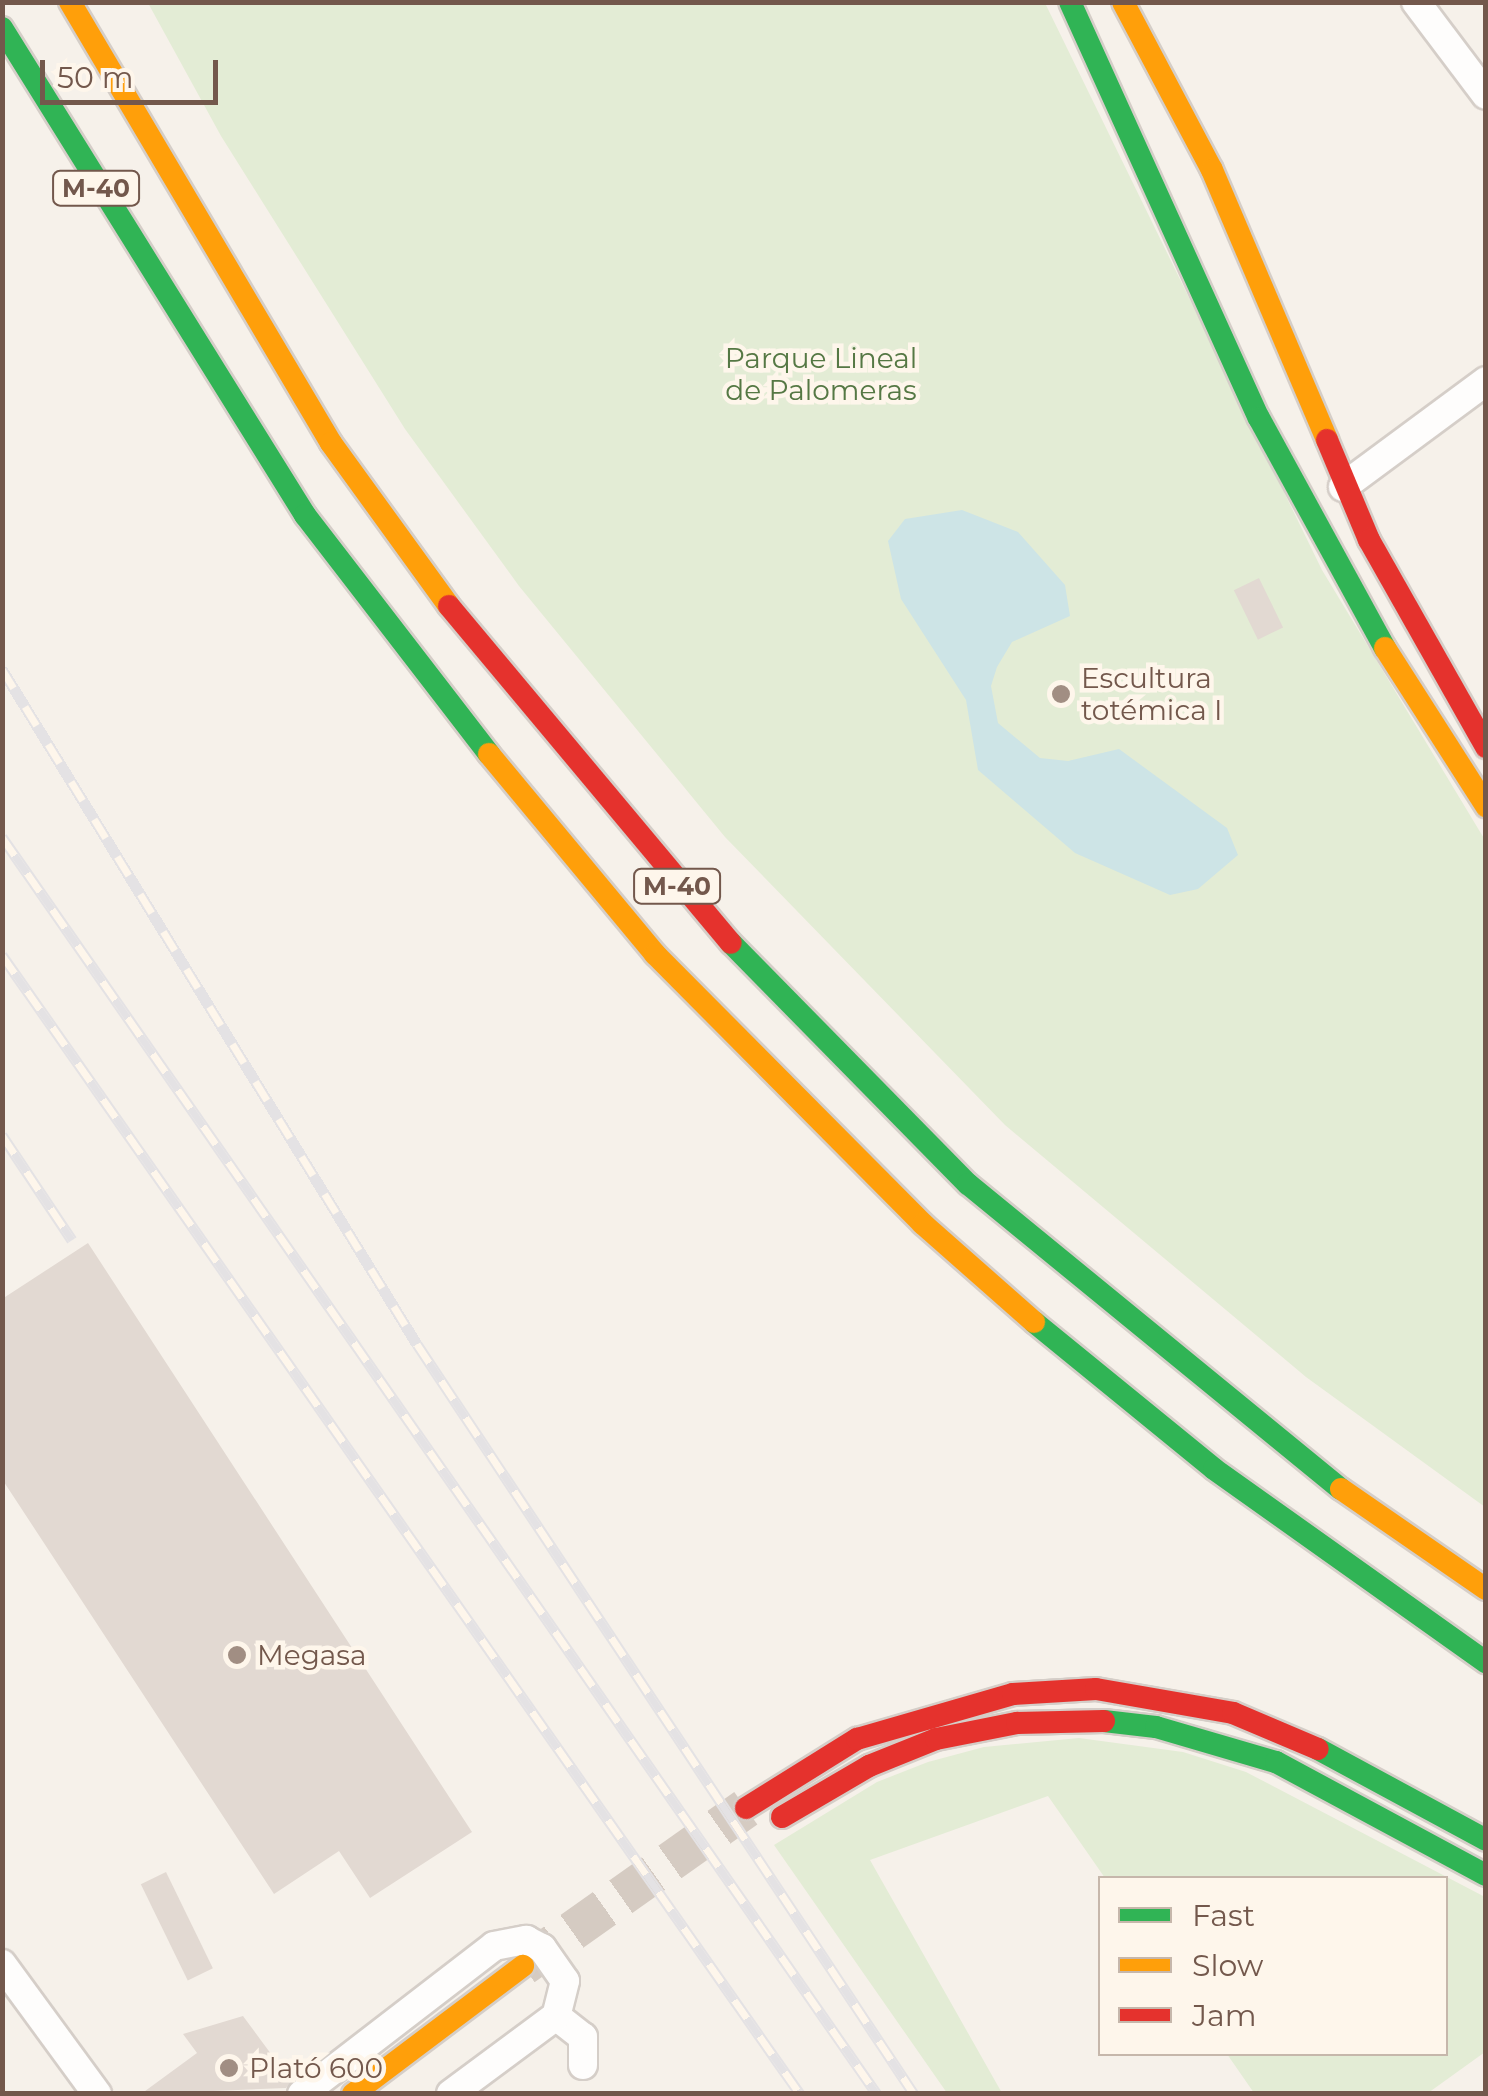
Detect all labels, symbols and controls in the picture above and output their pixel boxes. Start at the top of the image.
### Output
scale bar [45,40,222,102]
text: 50 m [57,59,134,96]
road number: M-40 [51,168,141,208]
park label: Parque Lineal de Palomeras [725,341,917,407]
place label: Escultura totémica I [1081,661,1222,727]
marker: Escultura totémica I [1050,683,1072,705]
road number: M-40 [632,866,722,906]
place label: Megasa [257,1638,367,1672]
marker: Megasa [226,1644,248,1666]
legend [1098,1876,1448,2056]
text: Fast [1192,1897,1255,1934]
text: Slow [1192,1947,1263,1984]
text: Jam [1192,1997,1257,2034]
place label: Plató 600 [249,2051,383,2085]
marker: Plató 600 [218,2057,240,2079]

